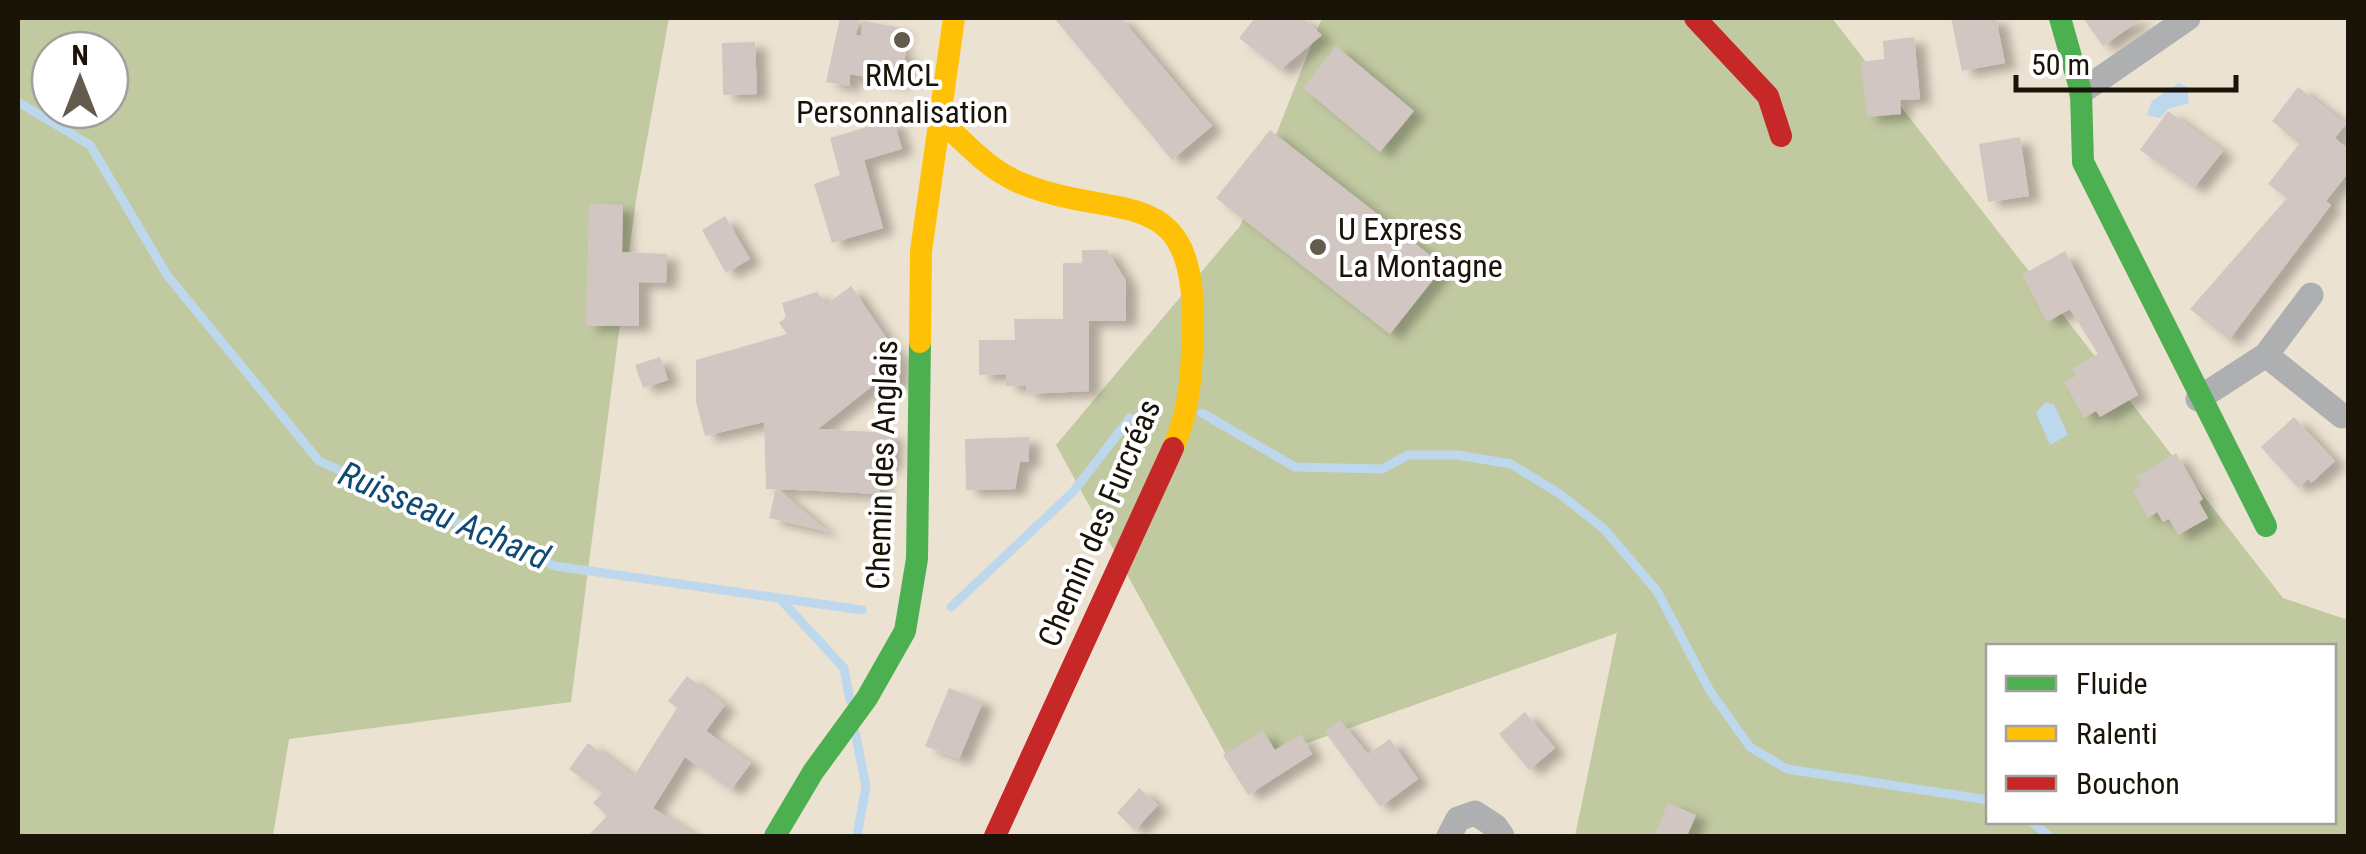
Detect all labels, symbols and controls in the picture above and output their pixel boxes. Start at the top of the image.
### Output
marker: RMCL Personnalisation [891,29,913,51]
north arrow [30,30,130,130]
scale bar [2016,30,2236,92]
text: N [71,39,89,72]
text: 50 m [2031,47,2090,82]
place label: RMCL Personnalisation [796,56,1008,131]
place label: U Express La Montagne [1338,210,1503,285]
marker: U Express La Montagne [1307,236,1329,258]
street label: Chemin des Anglais [859,339,905,591]
street label: Chemin des Furcréas [1030,394,1168,652]
water label: Ruisseau Achard [333,453,556,579]
legend [1986,644,2336,824]
text: Fluide [2076,666,2148,701]
text: Ralenti [2076,716,2158,751]
text: Bouchon [2076,766,2180,801]

